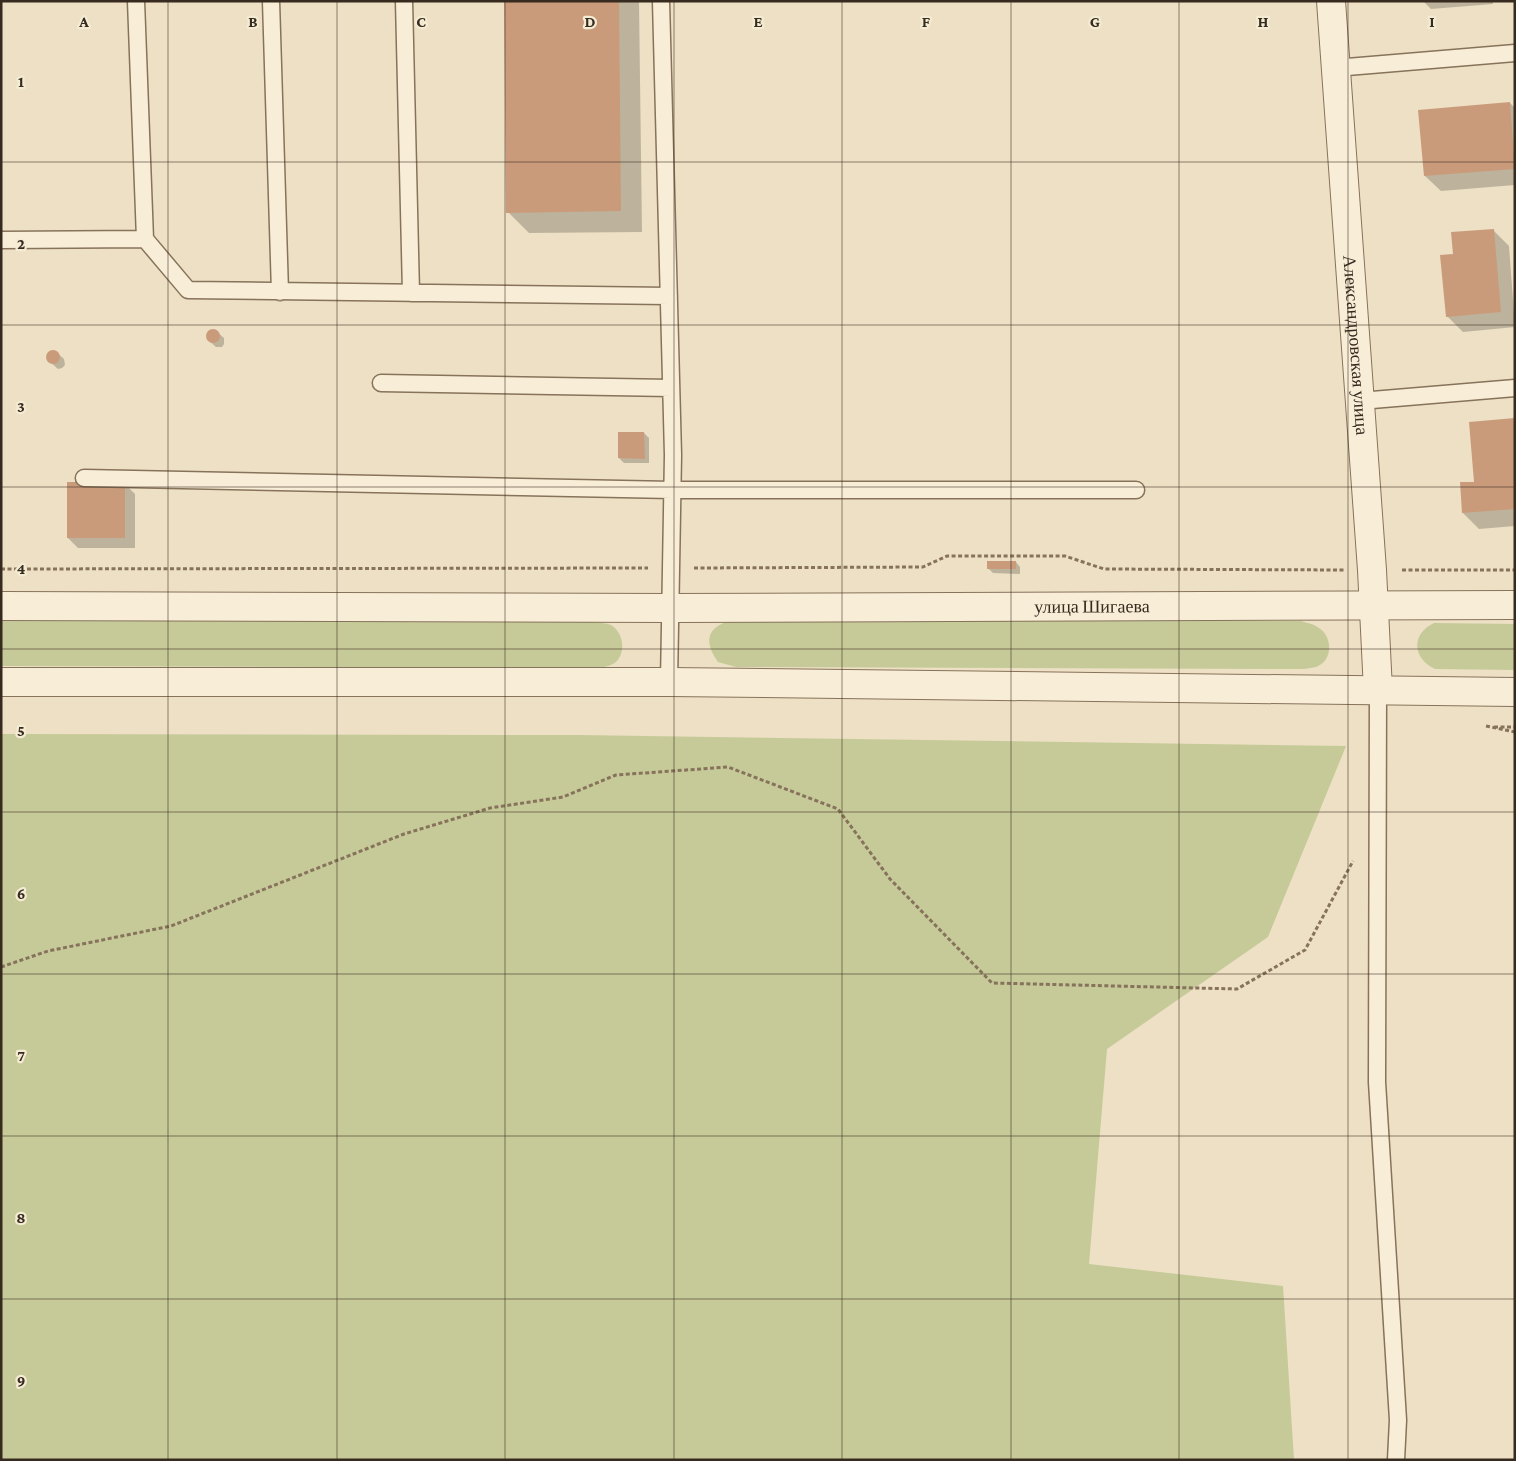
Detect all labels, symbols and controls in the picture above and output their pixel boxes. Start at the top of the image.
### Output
text: A [78,13,89,30]
text: B [248,13,258,30]
text: C [416,13,426,30]
text: D [584,13,596,30]
text: E [753,13,763,30]
text: F [922,13,931,30]
text: G [1090,13,1100,30]
text: H [1258,13,1269,30]
text: I [1429,13,1435,30]
text: 1 [18,73,24,90]
text: 2 [17,235,25,252]
street label: Александровская улица [1339,254,1372,436]
text: 3 [17,398,25,415]
text: 4 [17,560,26,577]
street label: улица Шигаева [1034,596,1150,617]
text: 5 [17,722,25,739]
text: 6 [17,885,25,902]
text: 7 [17,1047,25,1064]
text: 8 [16,1209,26,1226]
text: 9 [17,1372,25,1389]

